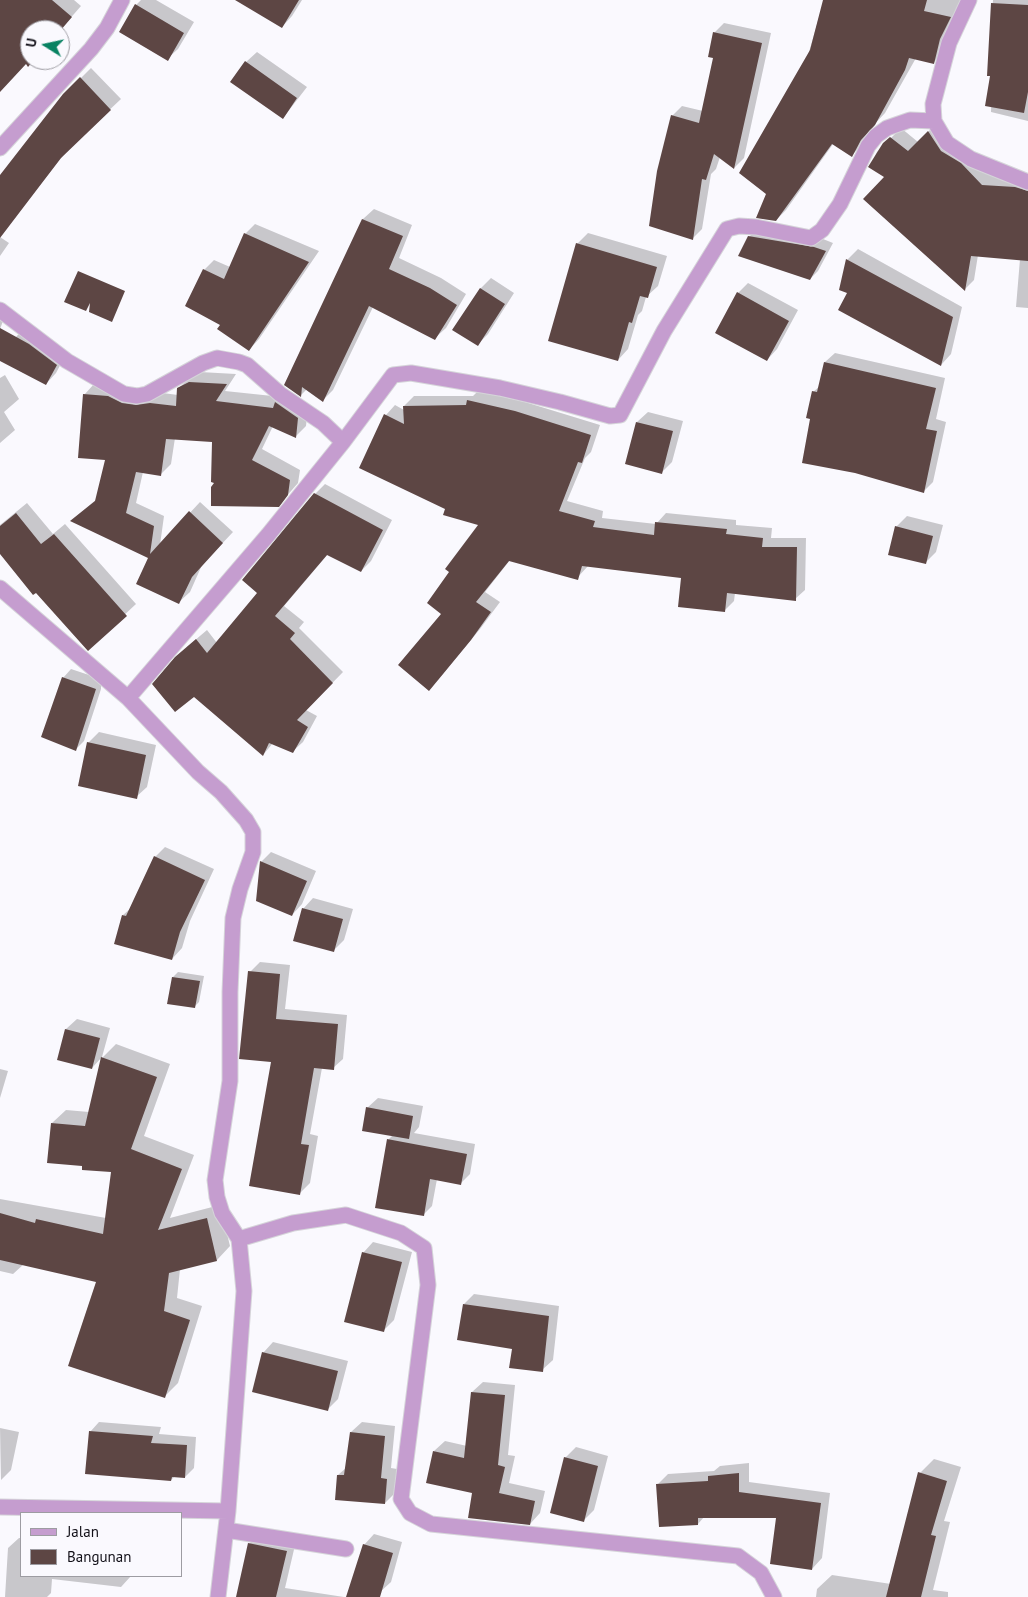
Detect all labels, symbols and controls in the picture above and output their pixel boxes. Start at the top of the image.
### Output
north arrow [20,20,70,70]
text: U [22,37,41,48]
legend [20,1512,182,1577]
text: Jalan [67,1522,99,1541]
text: Bangunan [67,1547,131,1566]

